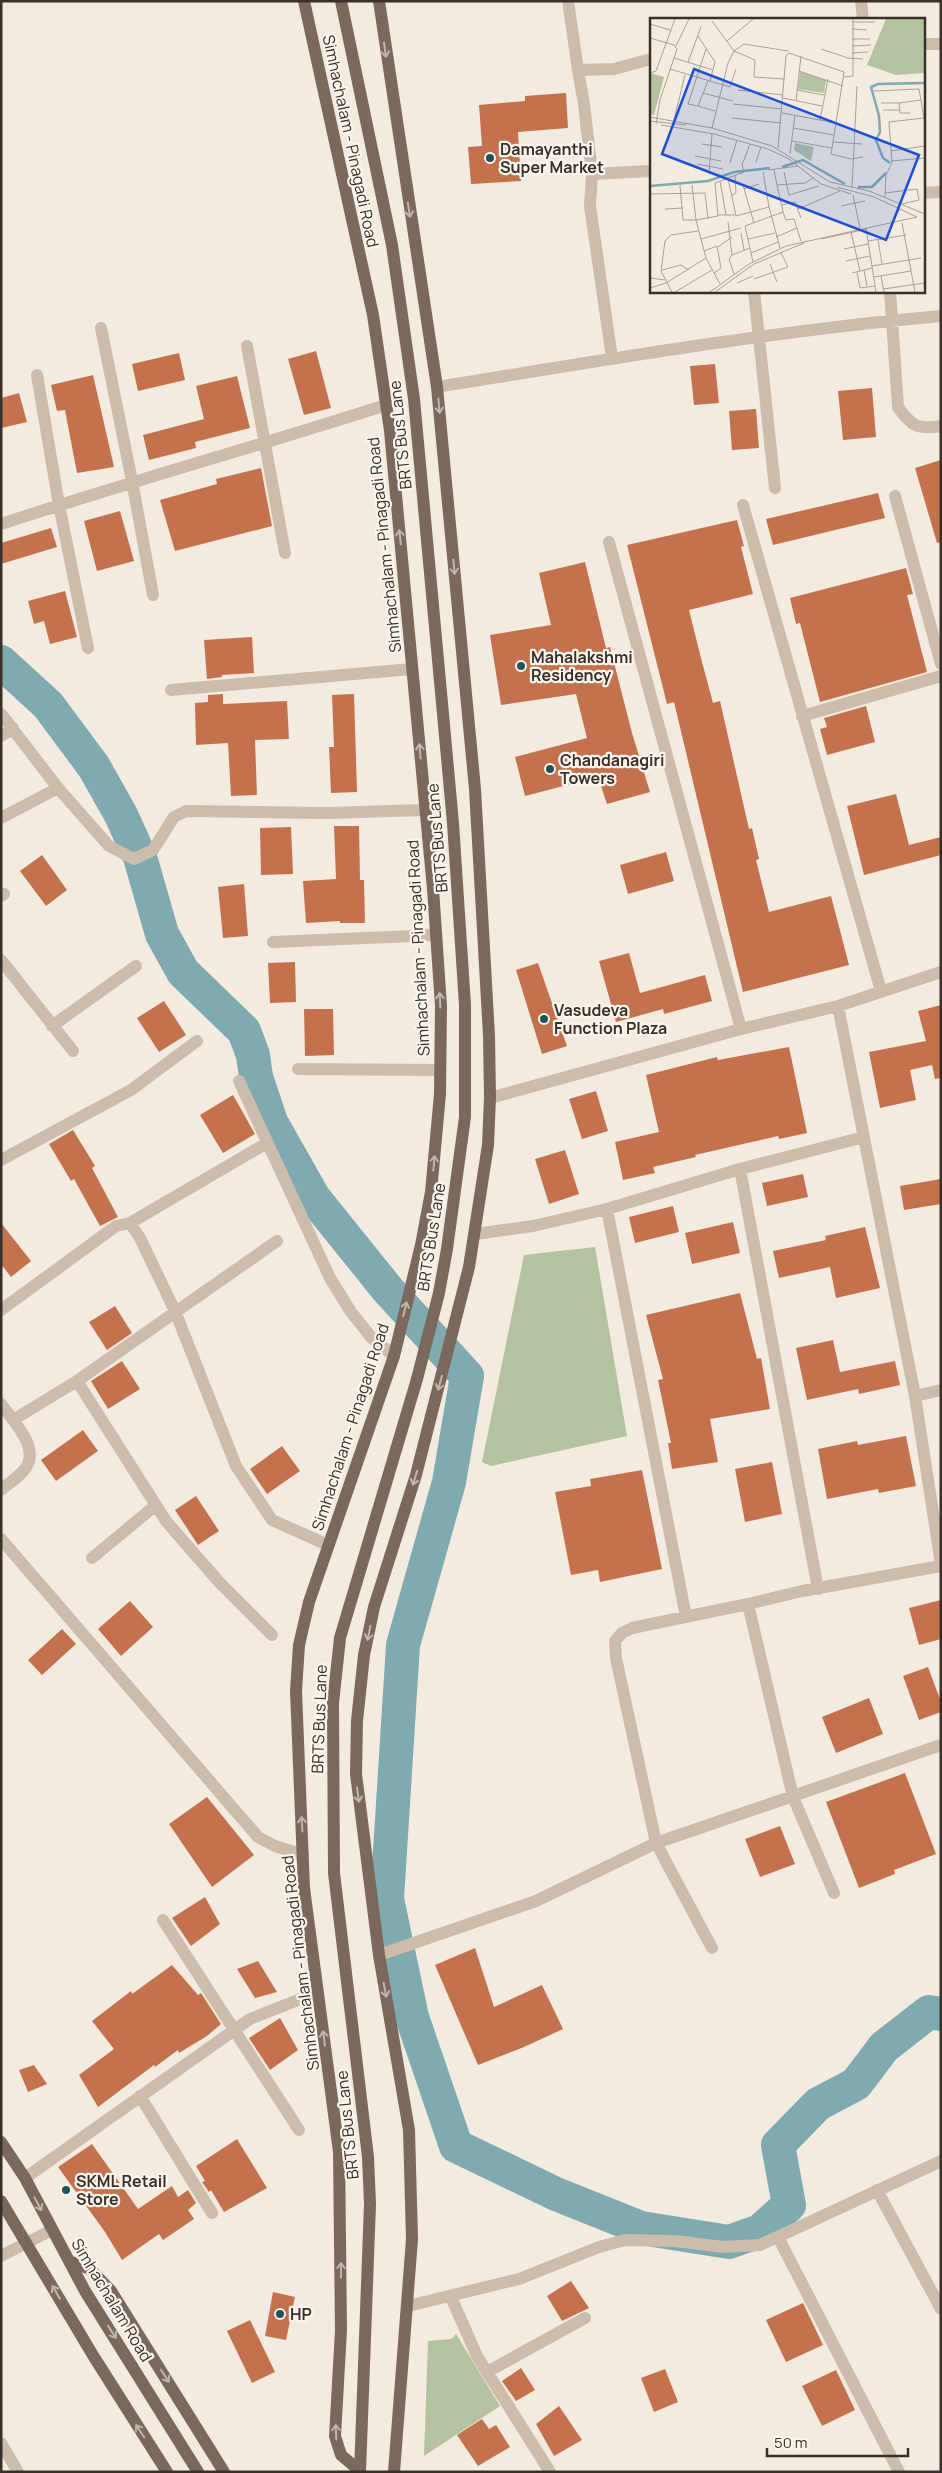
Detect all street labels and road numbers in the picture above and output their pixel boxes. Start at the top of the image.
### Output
street label: Simhachalam - Pinagadi Road [318,33,384,249]
street label: BRTS Bus Lane [383,380,417,490]
street label: Simhachalam - Pinagadi Road [362,436,406,654]
street label: BRTS Bus Lane [421,783,453,893]
street label: Simhachalam - Pinagadi Road [401,839,435,1057]
street label: BRTS Bus Lane [412,1181,450,1293]
street label: Simhachalam - Pinagadi Road [306,1321,394,1533]
street label: BRTS Bus Lane [306,1664,332,1774]
street label: Simhachalam - Pinagadi Road [276,1854,324,2072]
street label: BRTS Bus Lane [330,2070,364,2180]
street label: Simhachalam Road [66,2234,158,2366]

